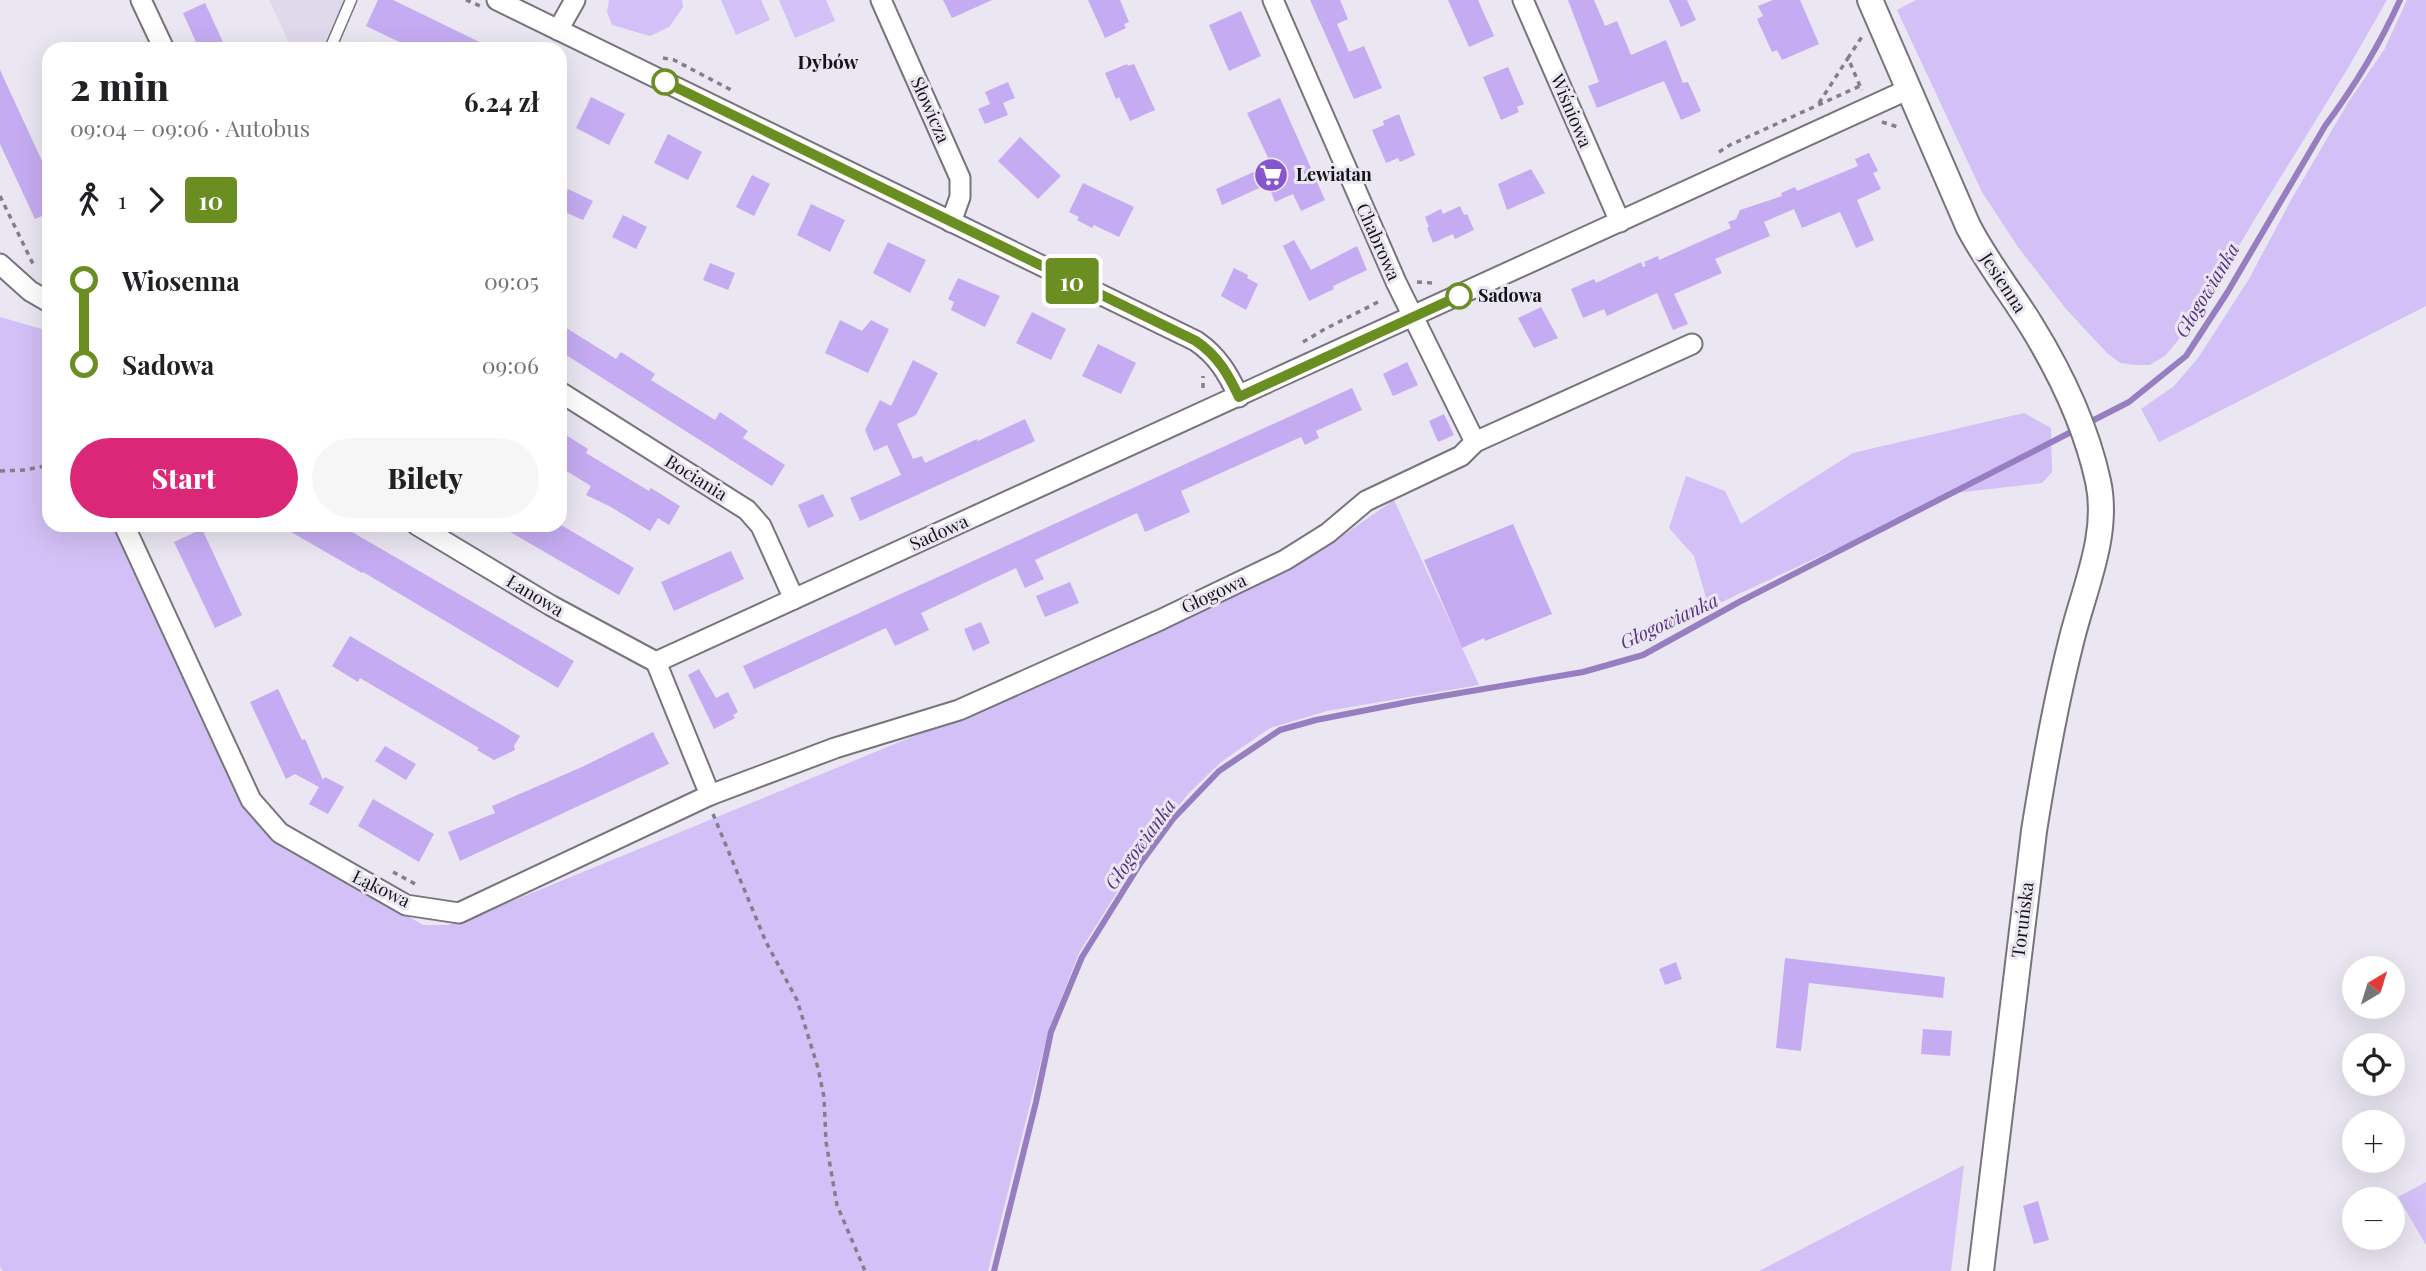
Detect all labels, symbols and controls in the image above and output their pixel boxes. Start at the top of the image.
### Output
district label: Dybów [797,48,859,74]
text: 2 min [70,60,169,111]
unlabelled marker [652,69,678,95]
street label: Wiśniowa [1545,69,1598,151]
street label: Słowicza [906,73,956,146]
text: 6.24 zł [464,84,539,119]
text: 09:04 – 09:06 · Autobus [70,112,310,143]
supermarket icon: Lewiatan [1252,156,1290,194]
place label: Lewiatan [1296,162,1372,186]
icon: walk [70,181,108,219]
icon: forward [137,181,175,219]
text: 1 [118,184,127,215]
text: 10 [199,184,223,216]
street label: Chabrowa [1351,199,1407,284]
water label: Głogowianka [2168,237,2245,342]
street label: Jesienna [1975,247,2032,317]
line badge: 10 [1040,258,1104,304]
text: Wiosenna [122,263,240,298]
text: 09:05 [484,265,539,296]
text: 10 [1060,265,1084,297]
marker: Sadowa [1446,283,1472,309]
place label: Sadowa [1478,283,1543,307]
text: Sadowa [122,347,214,382]
text: 09:06 [482,349,539,380]
button: Start [70,438,298,518]
button: Bilety [312,438,539,518]
street label: Bociania [661,449,732,506]
street label: Sadowa [906,509,972,556]
street label: Głogowa [1177,568,1250,619]
street label: Łanowa [502,569,569,622]
water label: Głogowianka [1615,586,1722,654]
water label: Głogowianka [1098,793,1181,894]
street label: Łąkowa [349,864,414,912]
street label: Toruńska [2005,881,2039,959]
north arrow [2342,956,2404,1018]
map controls [2342,956,2405,1250]
button: locate [2342,1033,2405,1096]
button: + [2342,1110,2405,1173]
button: − [2342,1187,2405,1250]

